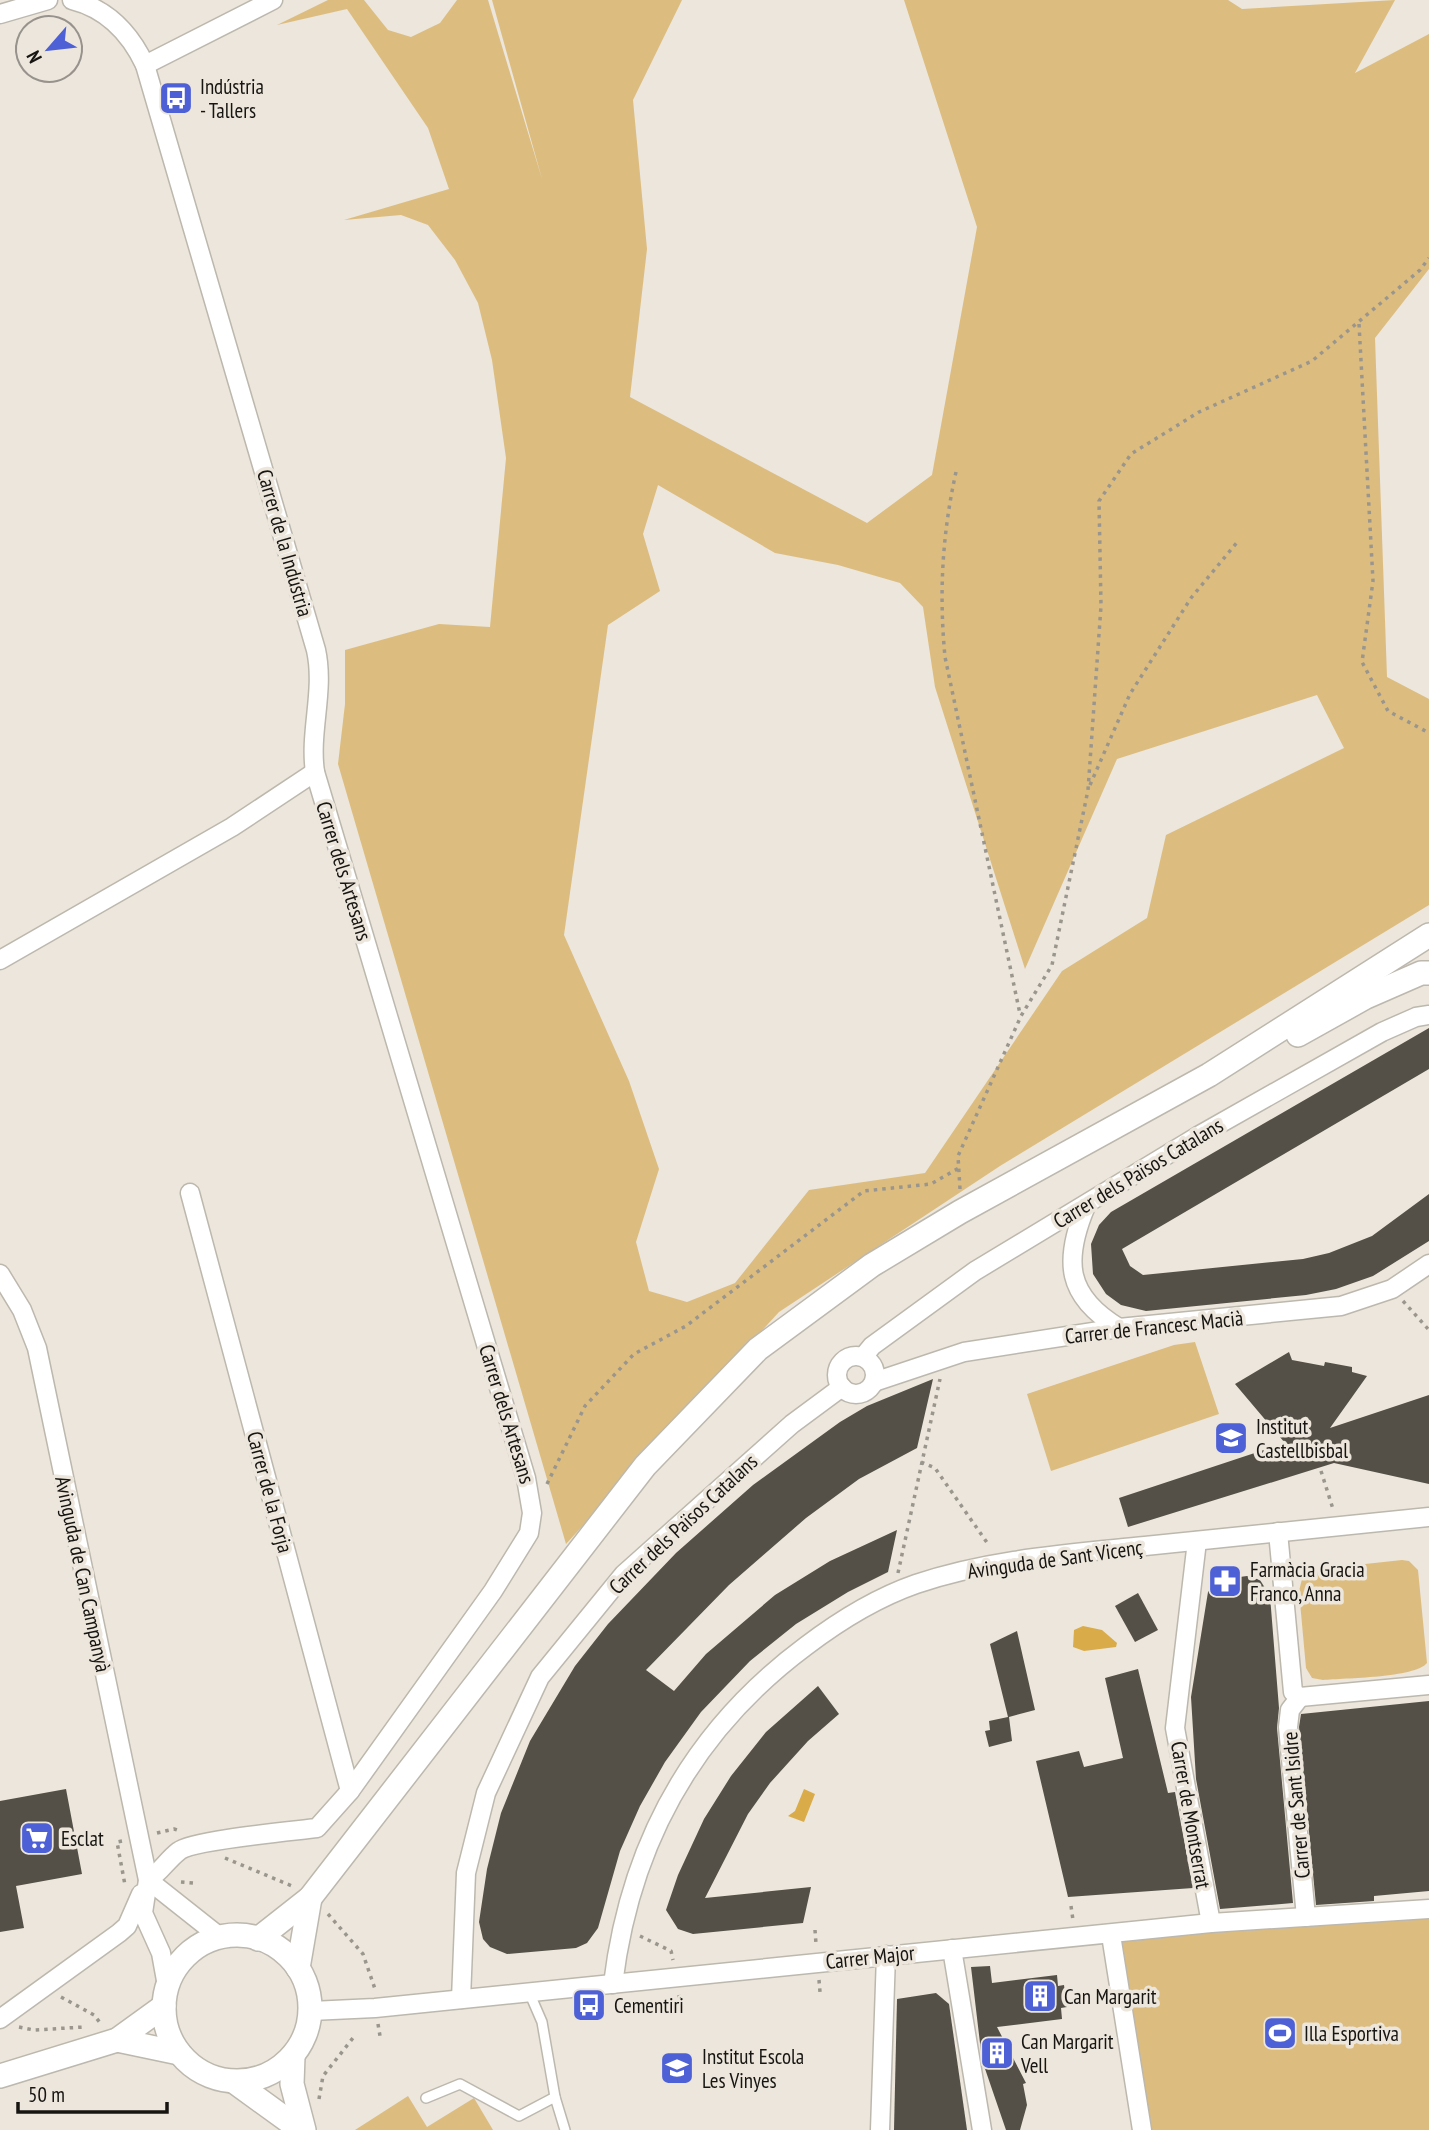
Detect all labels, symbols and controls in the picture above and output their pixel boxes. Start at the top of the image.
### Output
north arrow [14,14,84,84]
text: N [21,47,47,67]
place label: Indústria - Tallers [200,73,264,124]
bus stop icon: Indústria - Tallers [157,79,195,117]
street label: Carrer de la Indústria [251,466,319,620]
street label: Carrer dels Artesans [310,798,378,944]
street label: Carrer dels Països Catalans [1048,1112,1228,1234]
street label: Carrer de Francesc Macià [1064,1304,1244,1350]
street label: Carrer dels Artesans [473,1341,541,1487]
place label: Institut Castellbisbal [1256,1413,1348,1464]
school or university icon: Institut Castellbisbal [1212,1419,1250,1457]
street label: Carrer de la Forja [241,1428,299,1556]
street label: Carrer dels Països Catalans [603,1448,763,1600]
street label: Avinguda de Can Campanyà [49,1474,117,1674]
street label: Avinguda de Sant Vicenç [966,1533,1145,1585]
place label: Farmàcia Gracia Franco, Anna [1250,1556,1365,1607]
pharmacy icon: Farmàcia Gracia Franco, Anna [1206,1562,1244,1600]
street label: Carrer de Sant Isidre [1276,1730,1316,1880]
street label: Carrer de Montserrat [1165,1739,1217,1891]
supermarket icon: Esclat [18,1819,56,1857]
place label: Esclat [61,1825,104,1852]
street label: Carrer Major [824,1939,916,1975]
building icon: Can Margarit [1021,1977,1059,2015]
place label: Can Margarit [1064,1983,1157,2010]
bus stop icon: Cementiri [570,1986,608,2024]
place label: Cementiri [614,1992,684,2019]
sports icon: Illa Esportiva [1261,2014,1299,2052]
place label: Illa Esportiva [1304,2020,1399,2047]
place label: Can Margarit Vell [1020,2028,1114,2079]
building icon: Can Margarit Vell [978,2034,1016,2072]
place label: Institut Escola Les Vinyes [702,2043,804,2094]
school or university icon: Institut Escola Les Vinyes [658,2049,696,2087]
scale bar [18,2070,166,2114]
text: 50 m [28,2081,65,2108]

